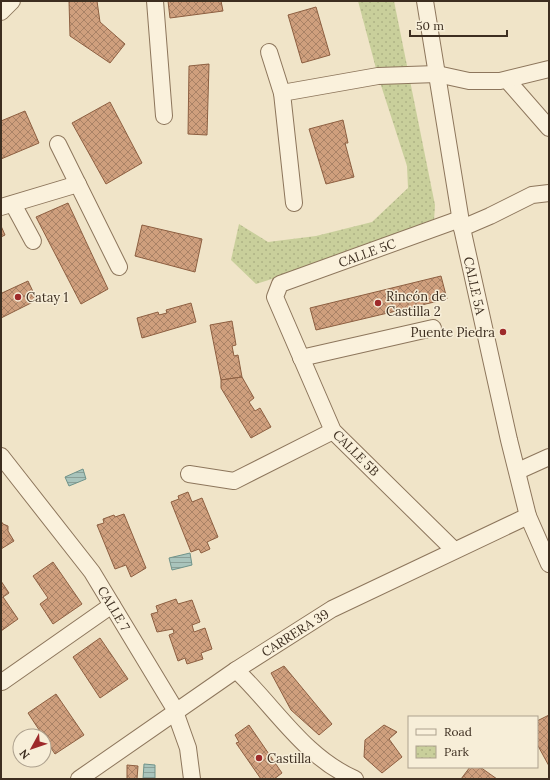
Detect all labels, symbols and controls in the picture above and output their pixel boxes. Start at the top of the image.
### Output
scale bar [410,12,507,38]
text: 50 m [416,18,444,33]
street label: CALLE 5C [336,234,398,271]
street label: CALLE 5A [460,255,490,317]
place label: Rincón de Castilla 2 [386,288,446,320]
place label: Catay 1 [26,289,69,306]
marker: Catay 1 [13,292,23,302]
marker: Rincón de Castilla 2 [373,298,383,308]
place label: Puente Piedra [411,324,495,341]
marker: Puente Piedra [498,327,508,337]
street label: CALLE 5B [329,426,383,480]
street label: CALLE 7 [94,583,134,634]
street label: CARRERA 39 [258,605,332,660]
legend [408,716,538,768]
text: Road [444,724,472,739]
north arrow [12,728,52,768]
text: Park [444,744,470,759]
text: N [16,746,32,762]
place label: Castilla [267,750,312,767]
marker: Castilla [254,753,264,763]

